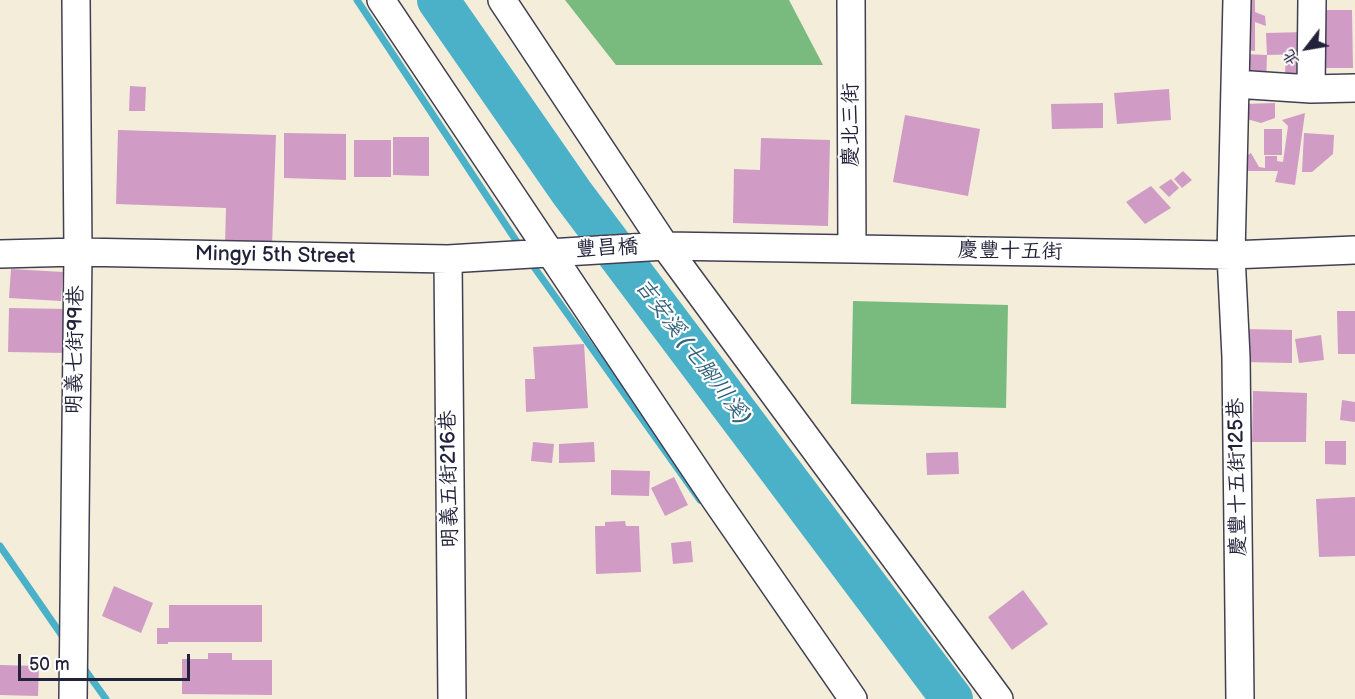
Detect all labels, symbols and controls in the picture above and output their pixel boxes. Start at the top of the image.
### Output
north arrow [1277,18,1337,78]
text: 北 [1279,46,1303,69]
street label: 慶北三街 [839,83,865,167]
street label: 豐昌橋 [575,235,639,263]
street label: 慶豐十五街 [957,238,1063,266]
street label: Mingyi 5th Street [195,242,355,270]
water label: 吉安溪 (七腳川溪) [628,274,756,430]
street label: 明義七街99巷 [62,285,90,415]
street label: 慶豐十五街125巷 [1224,398,1252,556]
street label: 明義五街216巷 [436,410,464,548]
scale bar [21,642,194,680]
text: 50 m [29,654,70,675]

